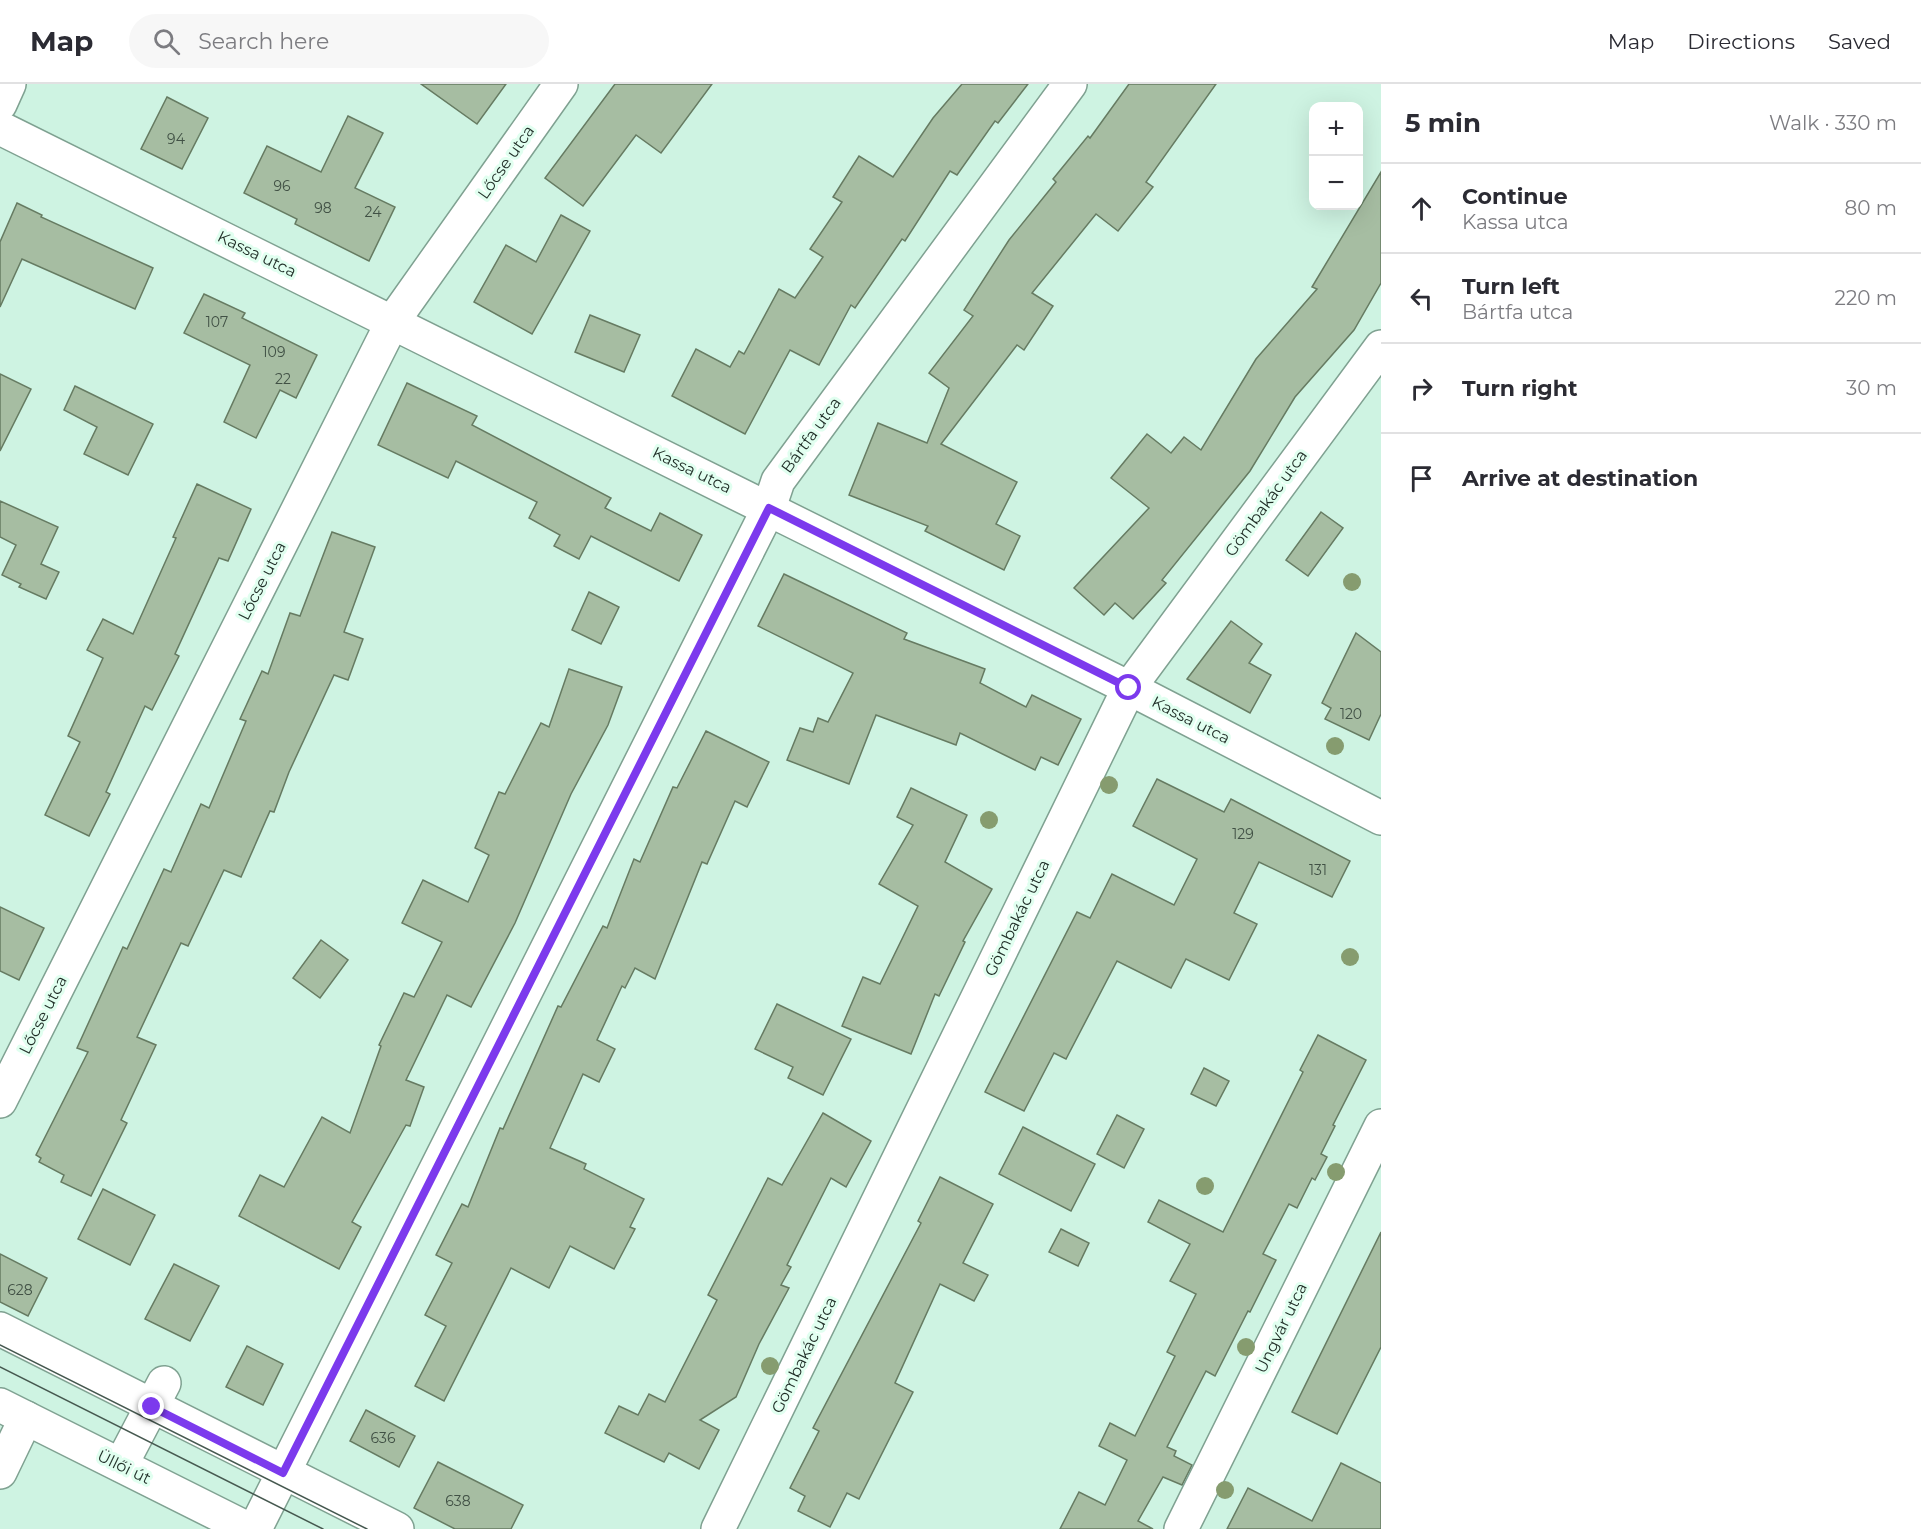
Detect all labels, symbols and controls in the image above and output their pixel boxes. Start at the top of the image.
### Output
search box [129,14,549,68]
text: Map [30,24,93,58]
icon: search [150,25,183,58]
text: Search here [198,28,329,55]
text: Map [1608,29,1654,54]
text: Directions [1687,29,1795,54]
text: Saved [1828,29,1891,54]
map controls [1309,102,1363,210]
button: + [1309,102,1363,156]
text: 5 min [1405,107,1481,139]
text: Walk · 330 m [1769,111,1897,135]
street label: Lőcse utca [474,122,538,202]
house number: 94 [167,130,186,148]
button: − [1309,156,1363,210]
house number: 96 [273,177,291,195]
text: Continue [1462,183,1568,210]
icon: ahead [1405,192,1438,225]
text: 80 m [1845,196,1897,220]
house number: 98 [314,199,332,217]
house number: 24 [365,203,382,221]
text: Kassa utca [1462,210,1569,234]
street label: Kassa utca [215,227,299,281]
text: Turn left [1462,273,1560,300]
icon: left [1405,282,1438,315]
text: 220 m [1835,286,1897,310]
text: Bártfa utca [1462,300,1573,324]
house number: 107 [206,313,228,331]
house number: 109 [263,343,285,361]
house number: 22 [275,370,291,388]
icon: right [1405,372,1438,405]
text: Turn right [1462,375,1577,402]
text: 30 m [1846,376,1897,400]
street label: Bártfa utca [777,393,845,477]
street label: Kassa utca [650,443,734,497]
street label: Gömbakác utca [1221,446,1311,560]
icon: arrive [1405,462,1438,495]
text: Arrive at destination [1462,465,1698,492]
street label: Lőcse utca [234,539,290,623]
route start [1115,674,1141,700]
street label: Kassa utca [1149,692,1233,748]
house number: 120 [1340,705,1362,723]
house number: 129 [1232,825,1254,843]
street label: Gömbakác utca [981,857,1053,979]
house number: 131 [1309,861,1327,879]
street label: Lőcse utca [15,973,71,1057]
street label: Ungvár utca [1251,1280,1311,1376]
house number: 628 [7,1281,33,1299]
street label: Gömbakác utca [768,1294,840,1416]
route end [138,1393,164,1419]
house number: 636 [371,1429,396,1447]
street label: Üllői út [94,1445,155,1488]
house number: 638 [445,1492,471,1510]

